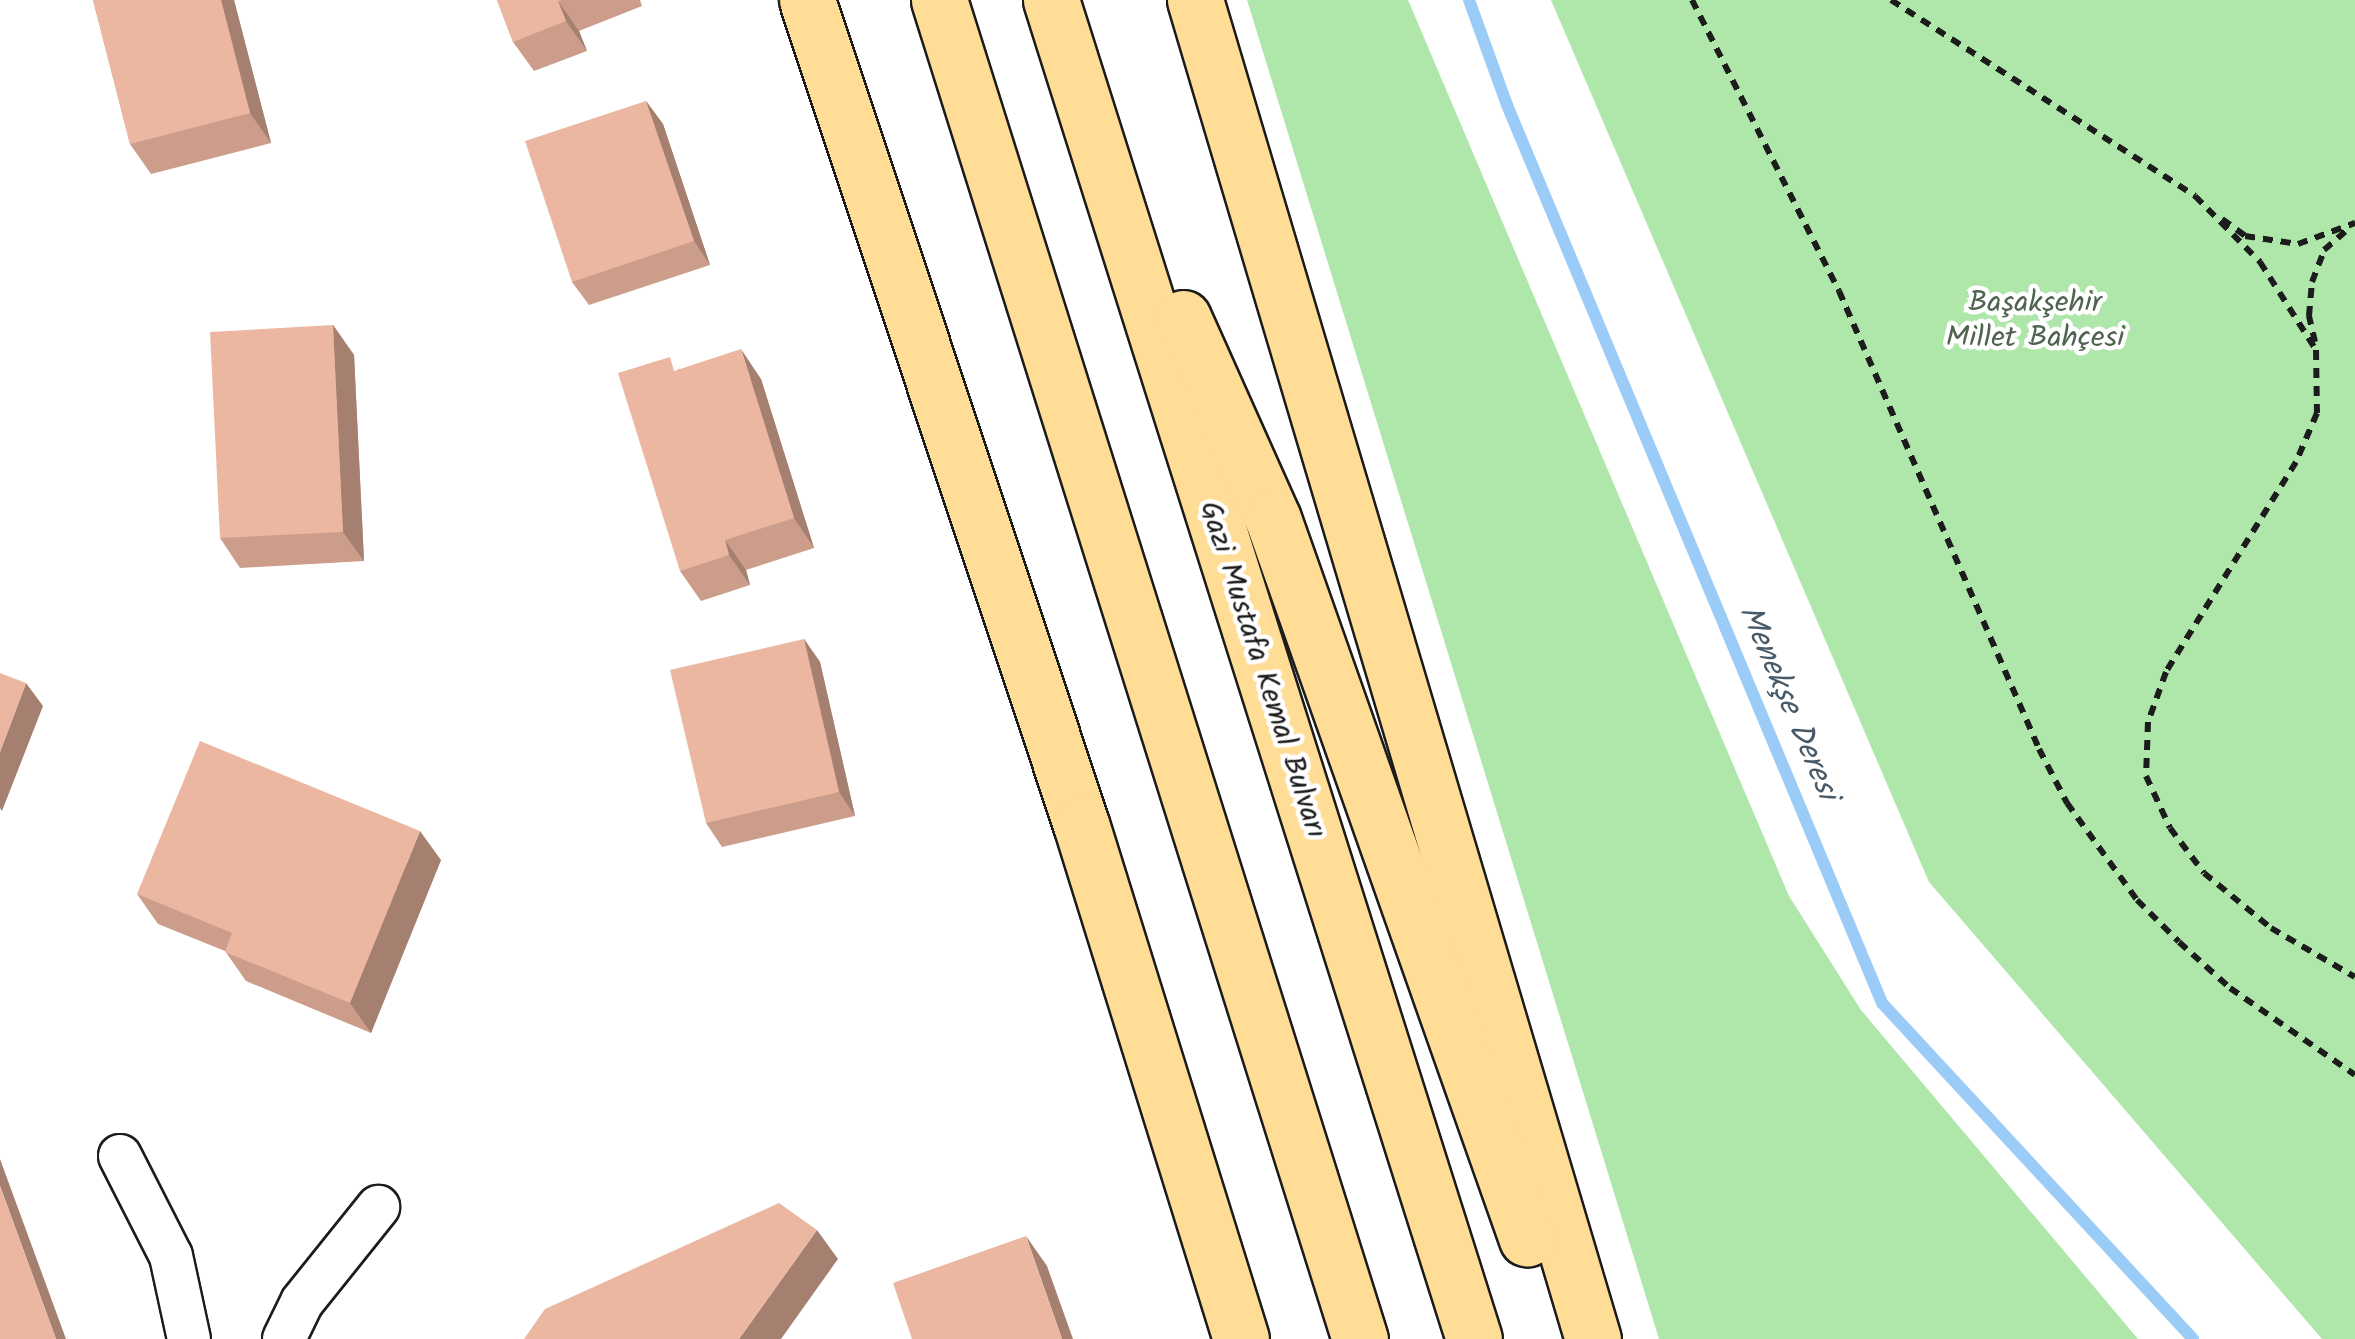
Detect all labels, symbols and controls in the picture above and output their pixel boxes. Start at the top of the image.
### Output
park label: Başakşehir Millet Bahçesi [1946,285,2124,356]
street label: Gazi Mustafa Kemal Bulvarı [1190,497,1334,843]
water label: Menekşe Deresi [1729,600,1845,806]

